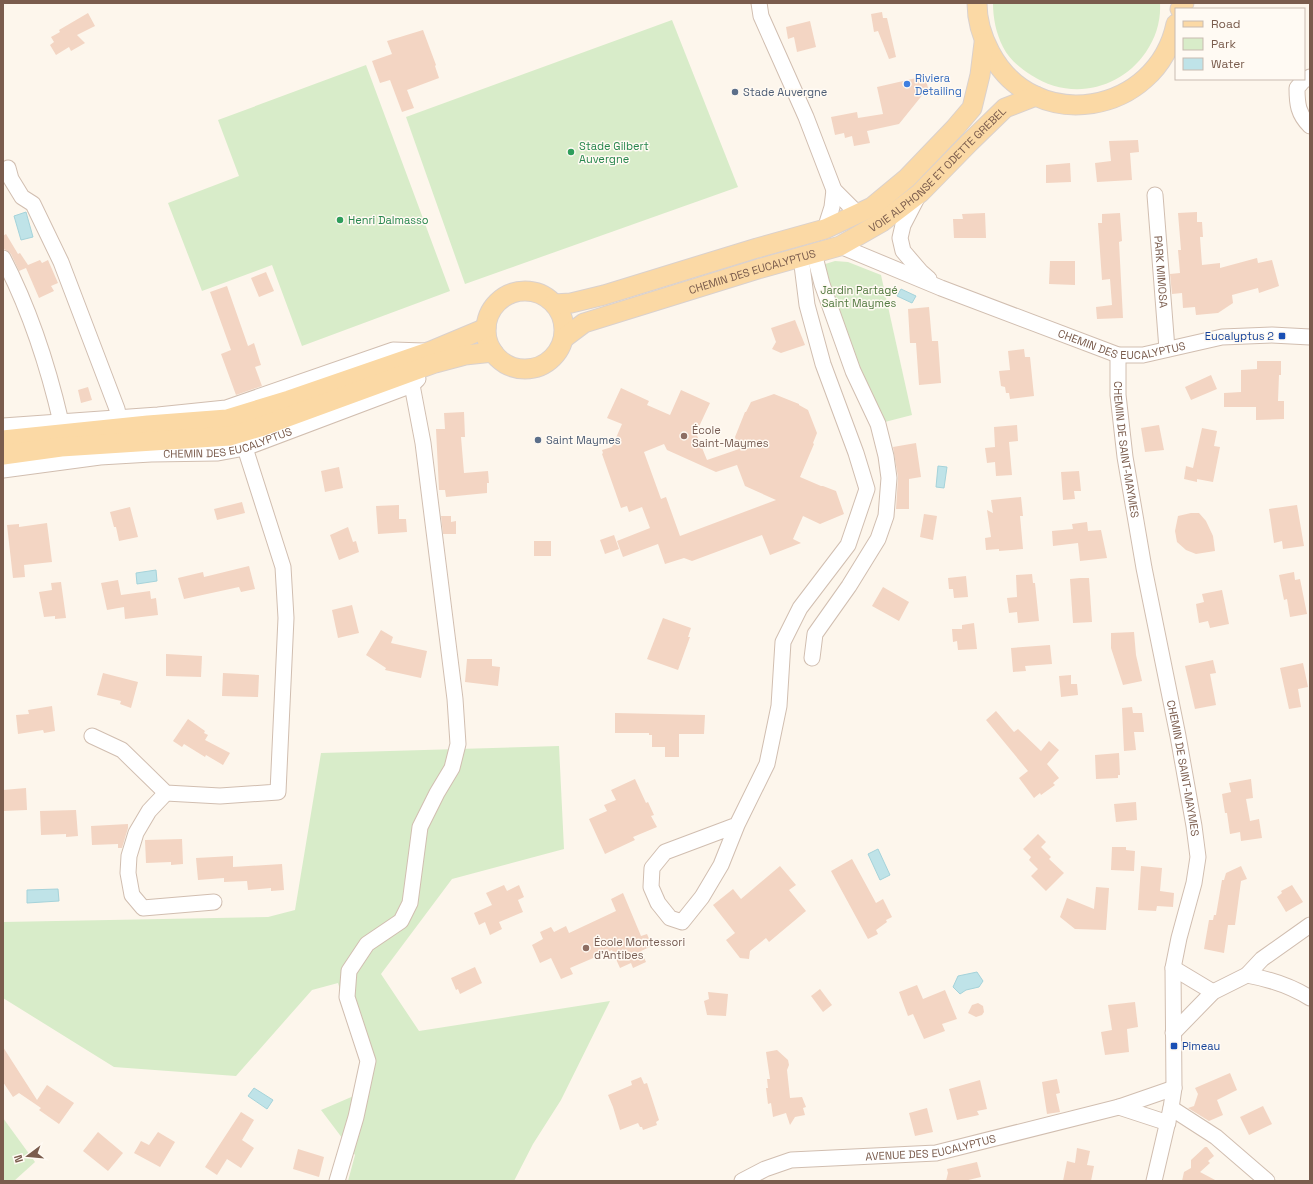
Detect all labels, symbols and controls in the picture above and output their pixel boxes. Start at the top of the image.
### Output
legend [1175,8,1305,80]
text: Road [1211,16,1240,32]
text: Park [1211,36,1236,52]
text: Water [1211,56,1245,72]
place label: Riviera Detailing [915,71,962,98]
marker: Riviera Detailing [902,79,912,89]
place label: Stade Auvergne [743,85,827,99]
marker: Stade Auvergne [730,87,740,97]
street label: VOIE ALPHONSE ET ODETTE GREBEL [866,104,1009,235]
place label: Stade Gilbert Auvergne [579,139,649,166]
marker: Stade Gilbert Auvergne [566,147,576,157]
place label: Henri Dalmasso [348,213,429,227]
marker: Henri Dalmasso [335,215,345,225]
street label: PARK MIMOSA [1151,235,1171,308]
street label: CHEMIN DES EUCALYPTUS [687,246,818,297]
park label: Jardin Partagé Saint Maymes [820,283,898,310]
street label: CHEMIN DES EUCALYPTUS [1056,326,1187,362]
place label: Eucalyptus 2 [1205,329,1274,343]
marker: Eucalyptus 2 [1277,331,1287,341]
street label: CHEMIN DE SAINT-MAYMES [1111,381,1142,519]
place label: École Saint-Maymes [692,423,769,450]
street label: CHEMIN DES EUCALYPTUS [163,424,294,461]
marker: École Saint-Maymes [679,431,689,441]
place label: Saint Maymes [546,433,621,447]
marker: Saint Maymes [533,435,543,445]
street label: CHEMIN DE SAINT-MAYMES [1164,699,1202,837]
place label: École Montessori d'Antibes [594,935,685,962]
marker: École Montessori d'Antibes [581,943,591,953]
place label: Pimeau [1182,1039,1220,1053]
marker: Pimeau [1169,1041,1179,1051]
street label: AVENUE DES EUCALYPTUS [865,1131,998,1163]
north arrow [8,1136,48,1176]
text: N [11,1153,26,1164]

